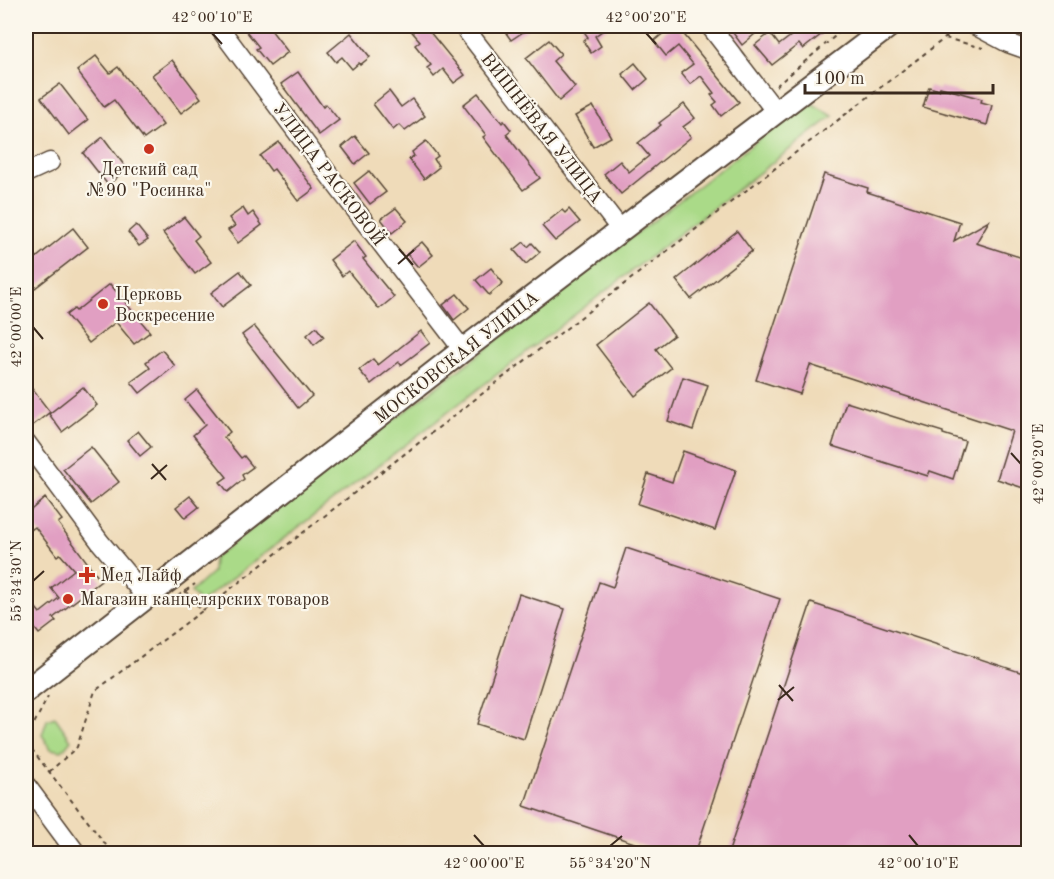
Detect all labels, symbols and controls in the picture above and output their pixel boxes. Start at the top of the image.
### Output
text: 42°00'10"E [172,11,252,26]
text: 42°00'20"E [606,11,686,26]
street label: ВИШНЁВАЯ УЛИЦА [477,48,608,207]
scale bar [805,57,992,95]
text: 100 m [814,70,865,88]
street label: УЛИЦА РАСКОВОЙ [269,97,391,250]
marker: Детский сад №90 "Росинка" [142,142,156,156]
place label: Детский сад №90 "Росинка" [87,161,211,200]
place label: Церковь Воскресение [115,286,215,325]
text: 42°00'00"E [10,287,25,367]
street label: МОСКОВСКАЯ УЛИЦА [371,288,542,427]
marker: Церковь Воскресение [96,297,110,311]
text: 42°00'20"E [1032,424,1047,504]
text: 55°34'30"N [10,540,25,622]
marker: Мед Лайф [78,566,96,584]
place label: Мед Лайф [100,567,182,586]
place label: Магазин канцелярских товаров [80,591,329,609]
marker: Магазин канцелярских товаров [61,592,75,606]
text: 42°00'00"E [444,857,524,872]
text: 55°34'20"N [569,857,651,872]
text: 42°00'10"E [878,857,958,872]

